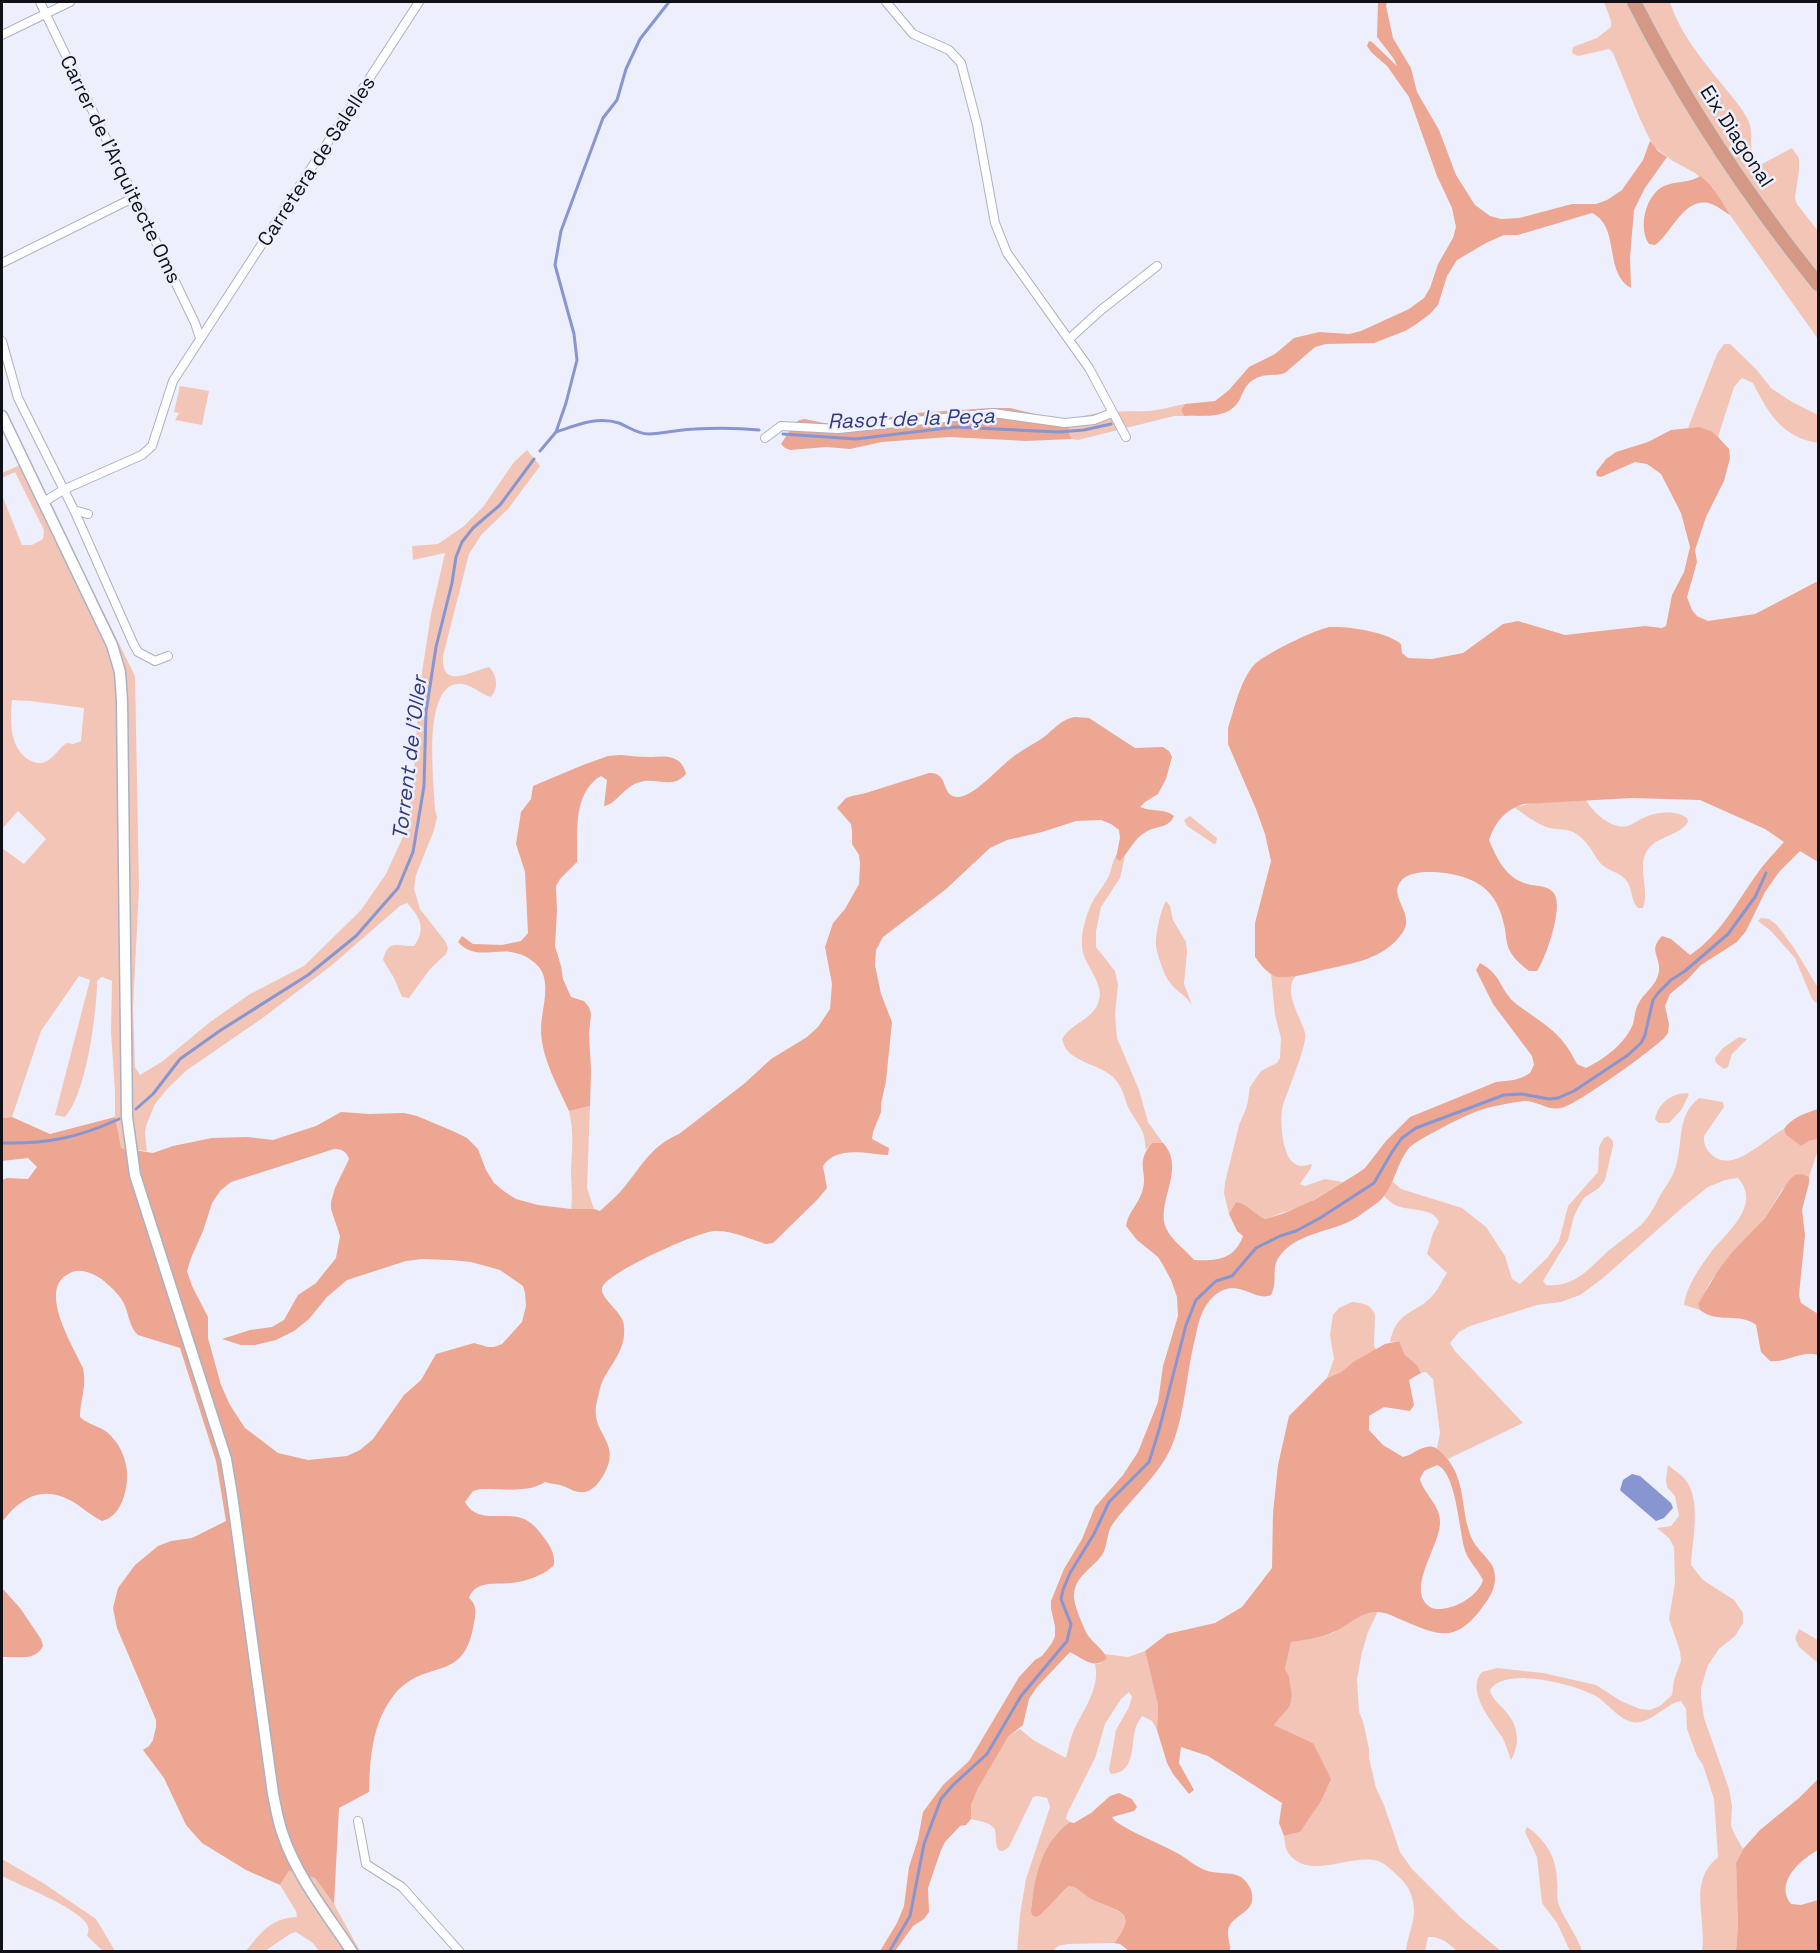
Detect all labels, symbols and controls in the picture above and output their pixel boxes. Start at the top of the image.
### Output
street label: Carrer de l'Arquitecte Oms [54,51,188,287]
street label: Carretera de Salelles [251,71,381,251]
street label: Eix Diagonal [1694,80,1780,192]
water label: Rasot de la Peça [827,402,996,434]
water label: Torrent de l'Oller [386,672,433,842]

